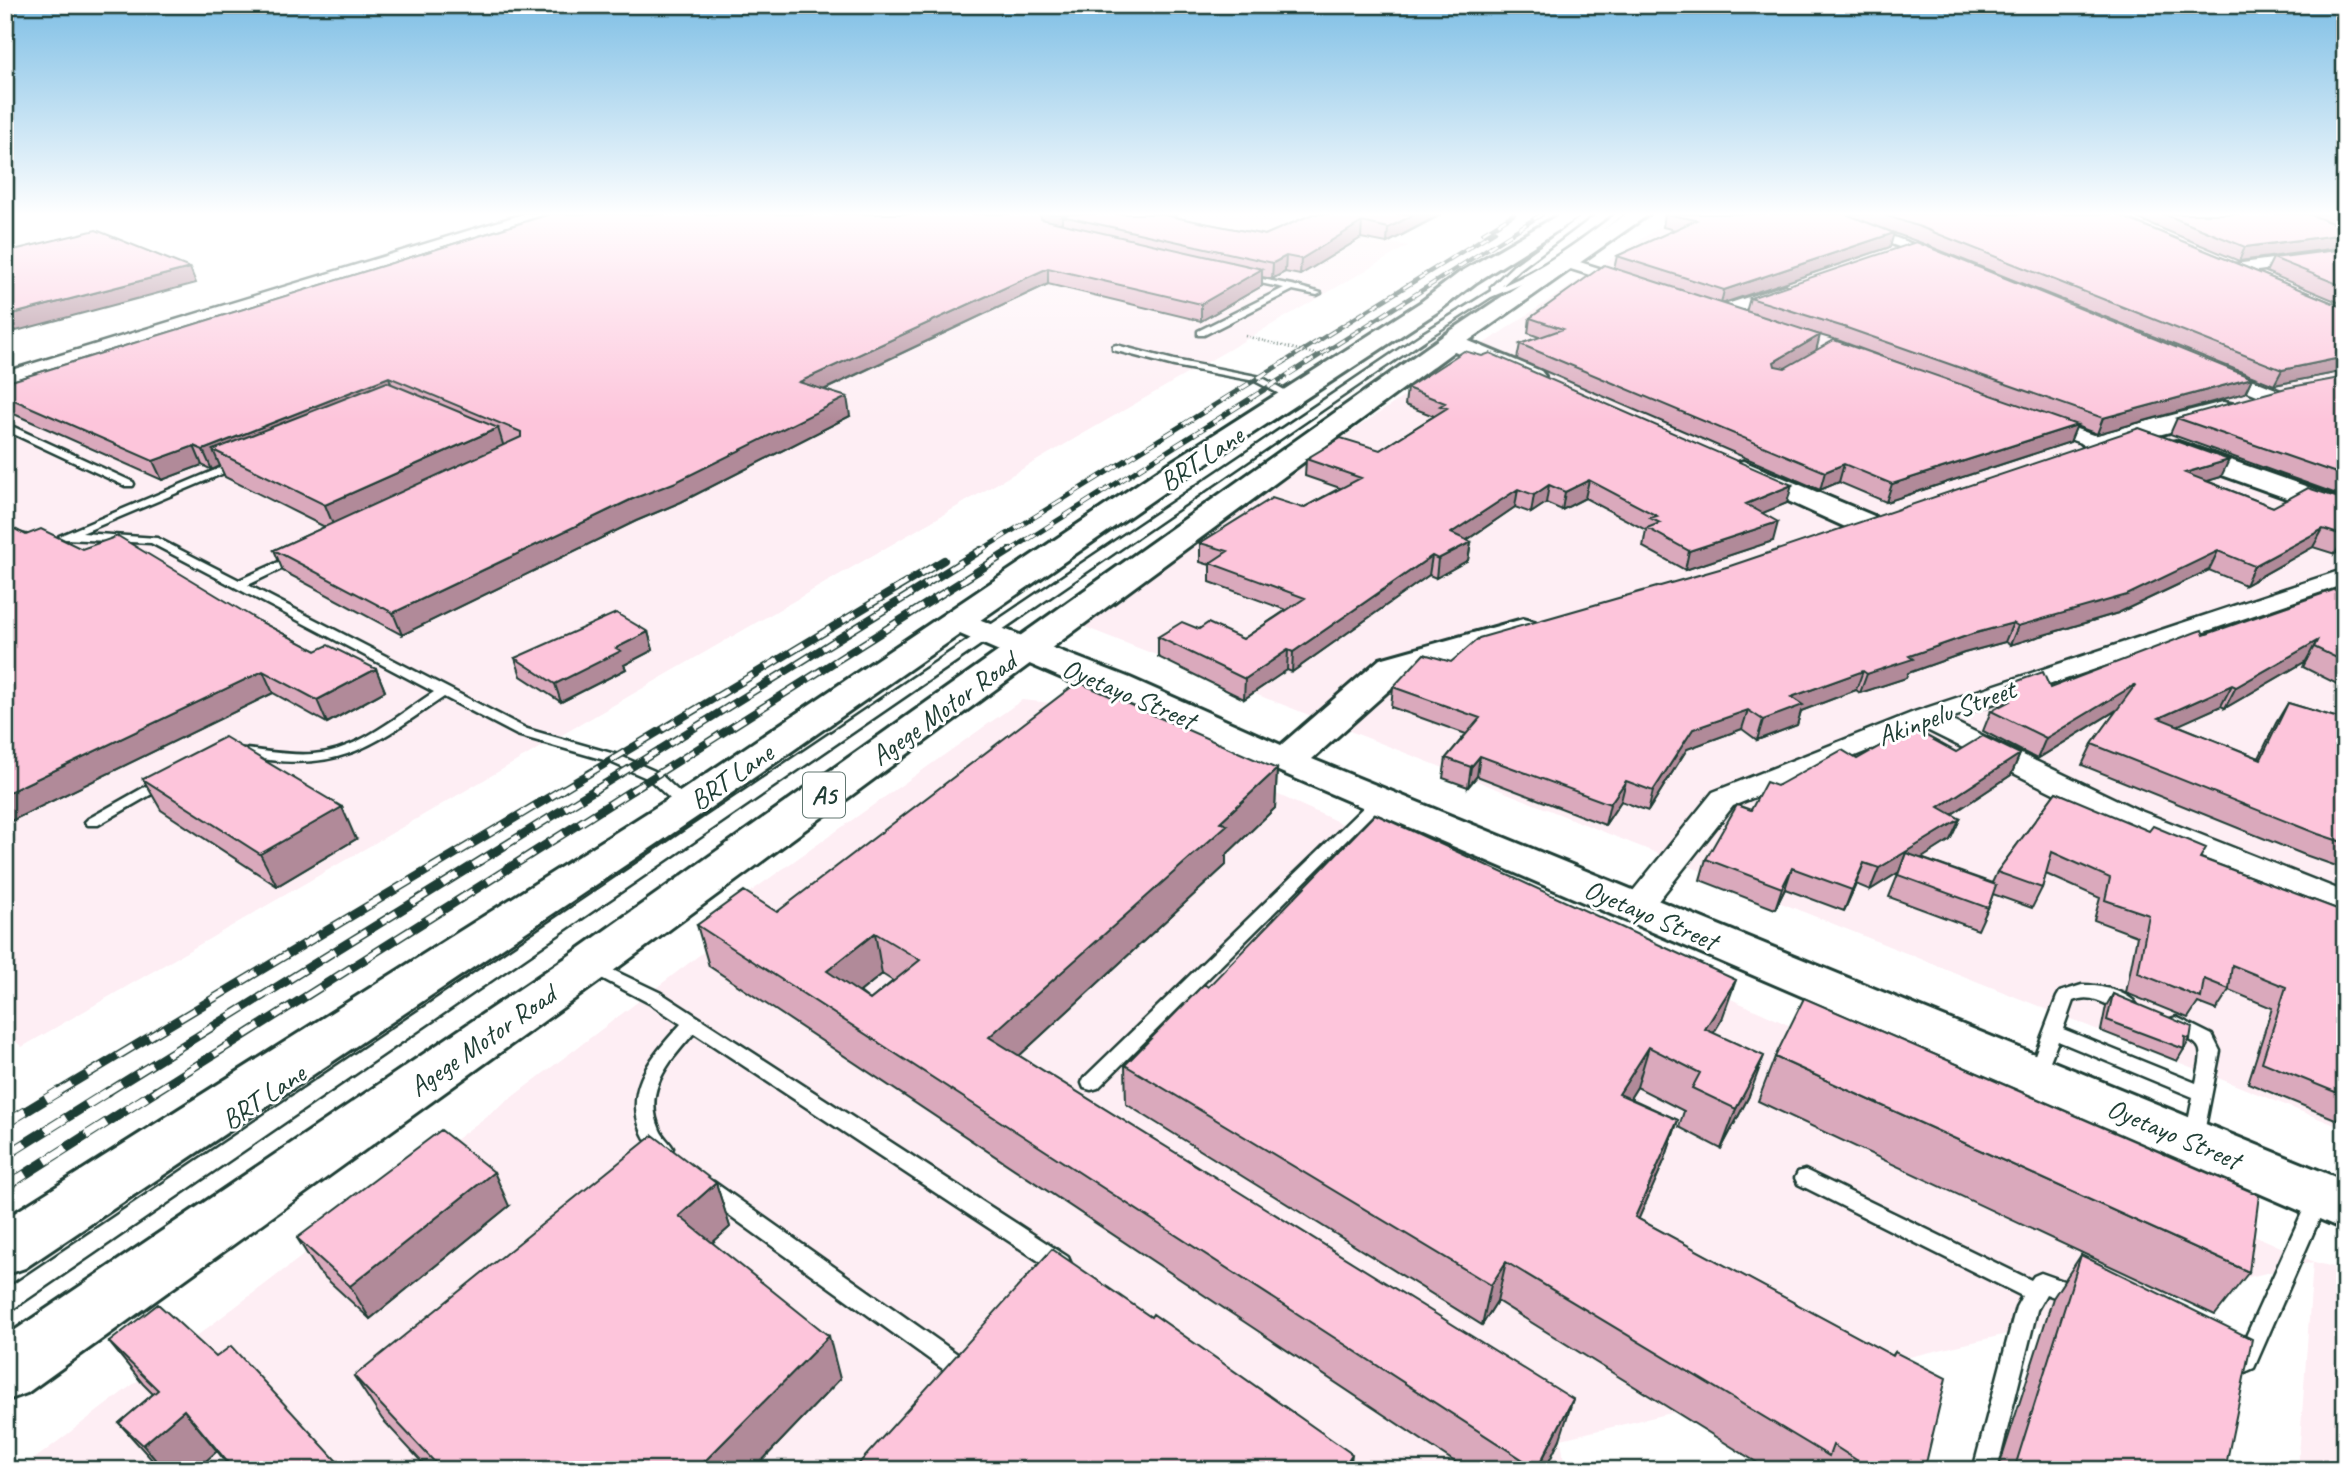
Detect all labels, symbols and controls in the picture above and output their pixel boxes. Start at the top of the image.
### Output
street label: BRT Lane [1153,417,1251,499]
street label: Agege Motor Road [864,642,1026,773]
street label: Oyetayo Street [1057,650,1204,739]
street label: Akinpelu Street [1872,670,2023,754]
street label: BRT Lane [683,734,781,818]
road number: A5 [803,772,845,818]
street label: Oyetayo Street [1579,871,1726,960]
street label: Agege Motor Road [402,975,566,1104]
street label: BRT Lane [215,1055,313,1137]
street label: Oyetayo Street [2102,1090,2249,1179]

